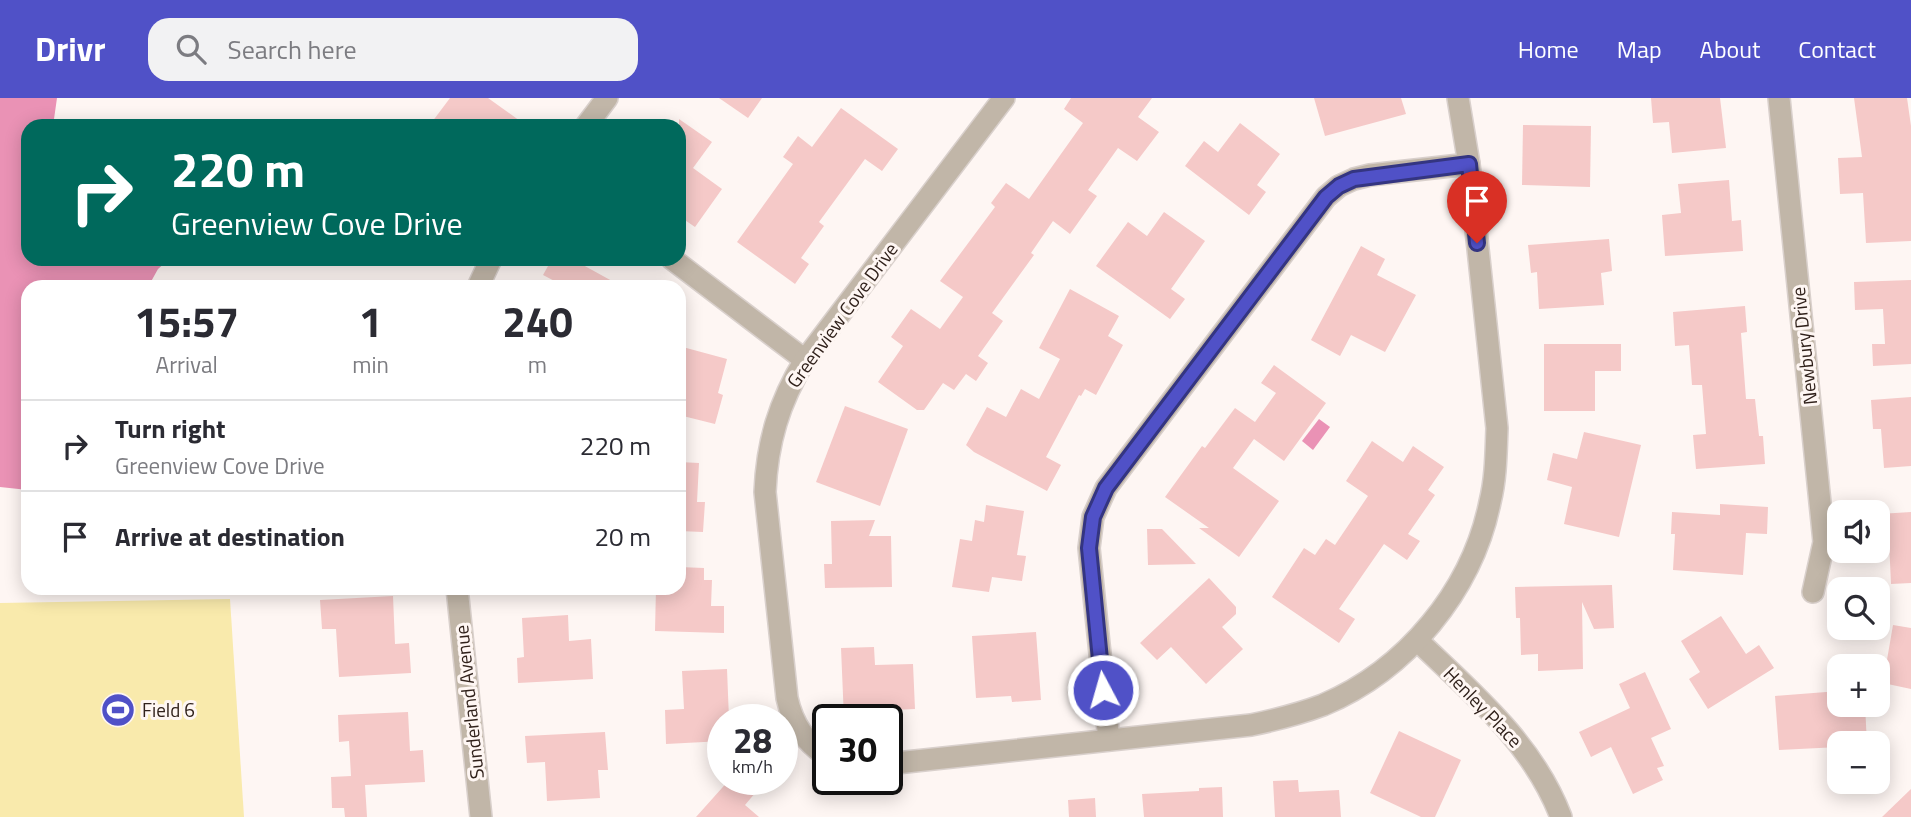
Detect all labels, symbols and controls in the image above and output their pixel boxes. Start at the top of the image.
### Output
search box [148,18,638,81]
text: Drivr [35,24,106,74]
icon: search [172,30,210,68]
text: Search here [228,30,357,69]
text: Home [1518,31,1579,67]
text: Map [1617,31,1662,67]
text: About [1700,31,1760,67]
text: Contact [1798,31,1876,67]
text: 220 m [171,131,305,206]
icon: right [56,147,147,238]
pin [1447,171,1507,243]
icon: arrive [1458,182,1496,220]
text: Greenview Cove Drive [171,199,463,247]
street label: Greenview Cove Drive [779,236,904,393]
street label: Newbury Drive [1783,286,1824,406]
text: 15:57 [134,289,239,353]
text: 1 [359,289,382,353]
text: 240 [502,289,573,353]
text: Arrival [155,347,218,382]
text: min [352,347,389,382]
text: m [528,347,547,382]
text: Turn right [115,409,226,448]
text: 220 m [580,426,651,465]
icon: right [56,427,94,465]
text: Greenview Cove Drive [115,448,325,483]
map controls [1827,500,1890,794]
button: sound [1827,500,1890,563]
text: Arrive at destination [115,517,345,556]
text: 20 m [594,517,651,556]
icon: arrive [56,518,94,556]
button: search [1827,577,1890,640]
street label: Sunderland Avenue [446,624,491,780]
position arrow [1066,653,1140,727]
button: + [1827,654,1890,717]
street label: Henley Place [1437,660,1529,754]
sports icon: Field 6 [99,691,137,729]
place label: Field 6 [142,695,195,724]
speed limit sign: 30 [812,704,903,795]
text: 28 [733,713,772,767]
button: − [1827,731,1890,794]
text: km/h [732,753,773,780]

